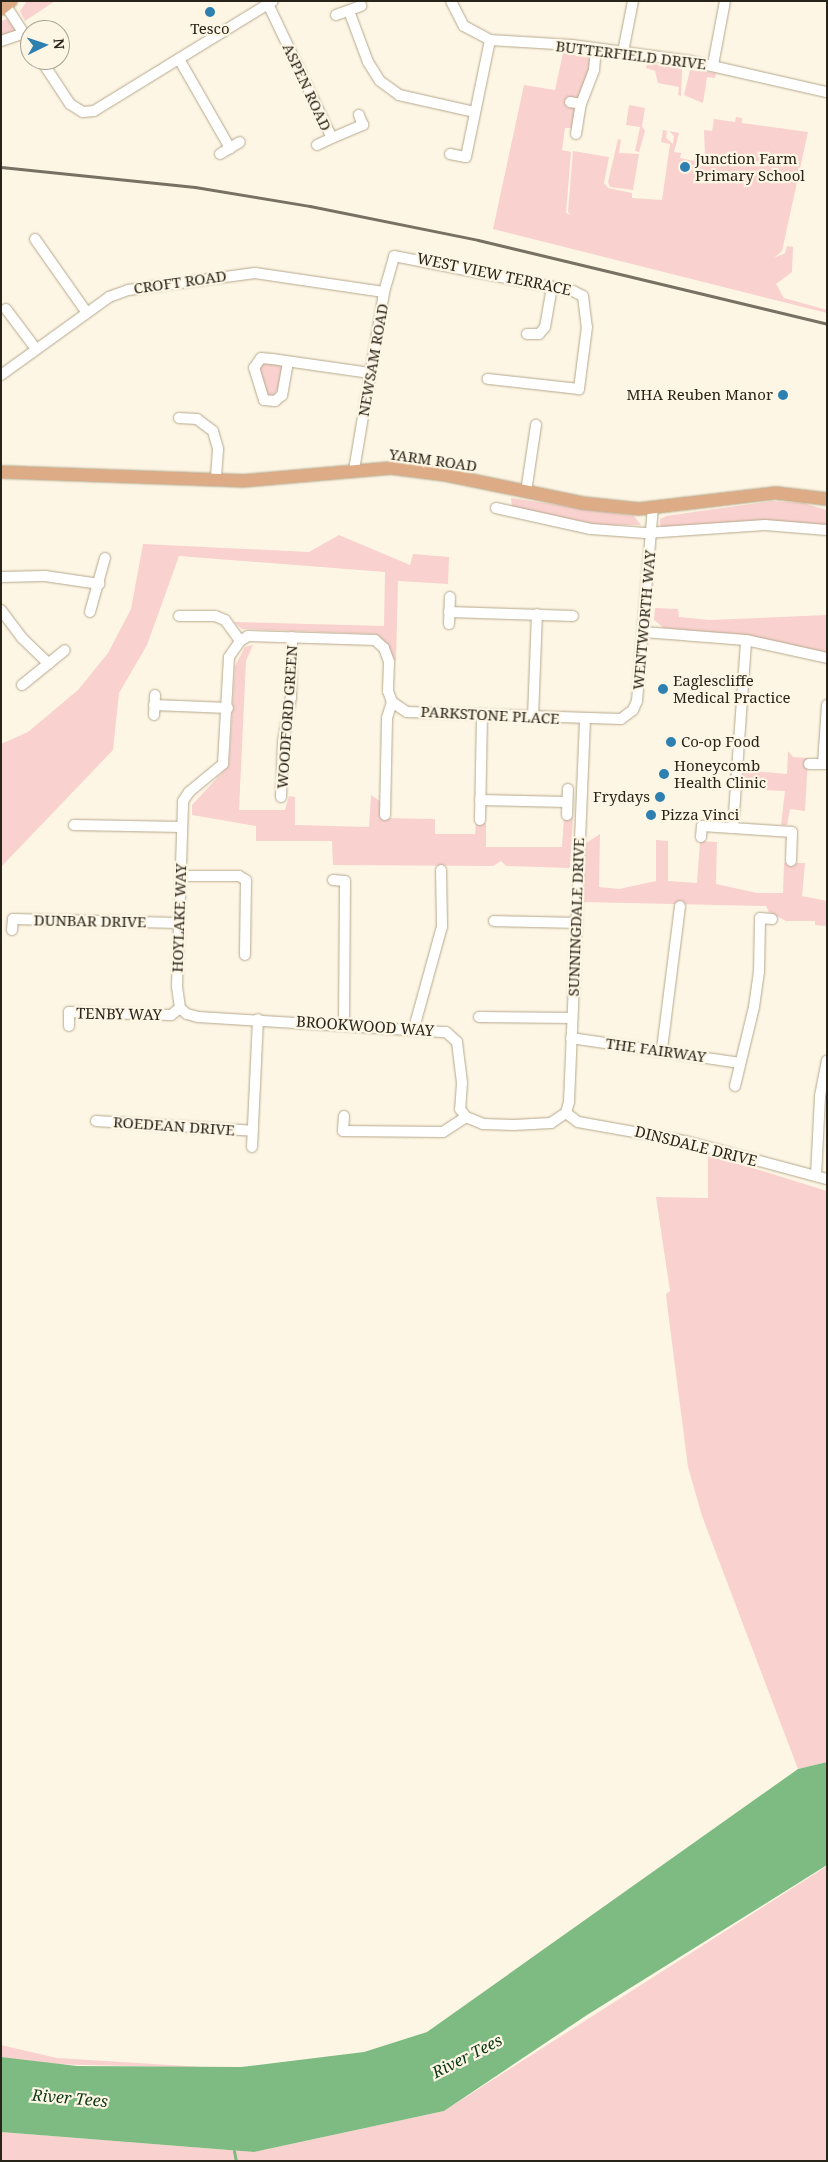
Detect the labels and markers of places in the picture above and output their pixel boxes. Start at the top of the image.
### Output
marker: Tesco [204,6,216,18]
place label: Tesco [190,20,230,38]
place label: Junction Farm Primary School [695,149,805,184]
marker: Junction Farm Primary School [679,161,691,173]
place label: MHA Reuben Manor [626,386,773,404]
marker: MHA Reuben Manor [777,389,789,401]
place label: Eaglescliffe Medical Practice [673,671,791,706]
marker: Eaglescliffe Medical Practice [657,683,669,695]
place label: Co-op Food [681,733,760,751]
marker: Co-op Food [665,736,677,748]
place label: Honeycomb Health Clinic [674,756,766,791]
marker: Honeycomb Health Clinic [658,768,670,780]
place label: Frydays [593,788,650,806]
marker: Frydays [654,791,666,803]
place label: Pizza Vinci [661,806,739,824]
marker: Pizza Vinci [645,809,657,821]

